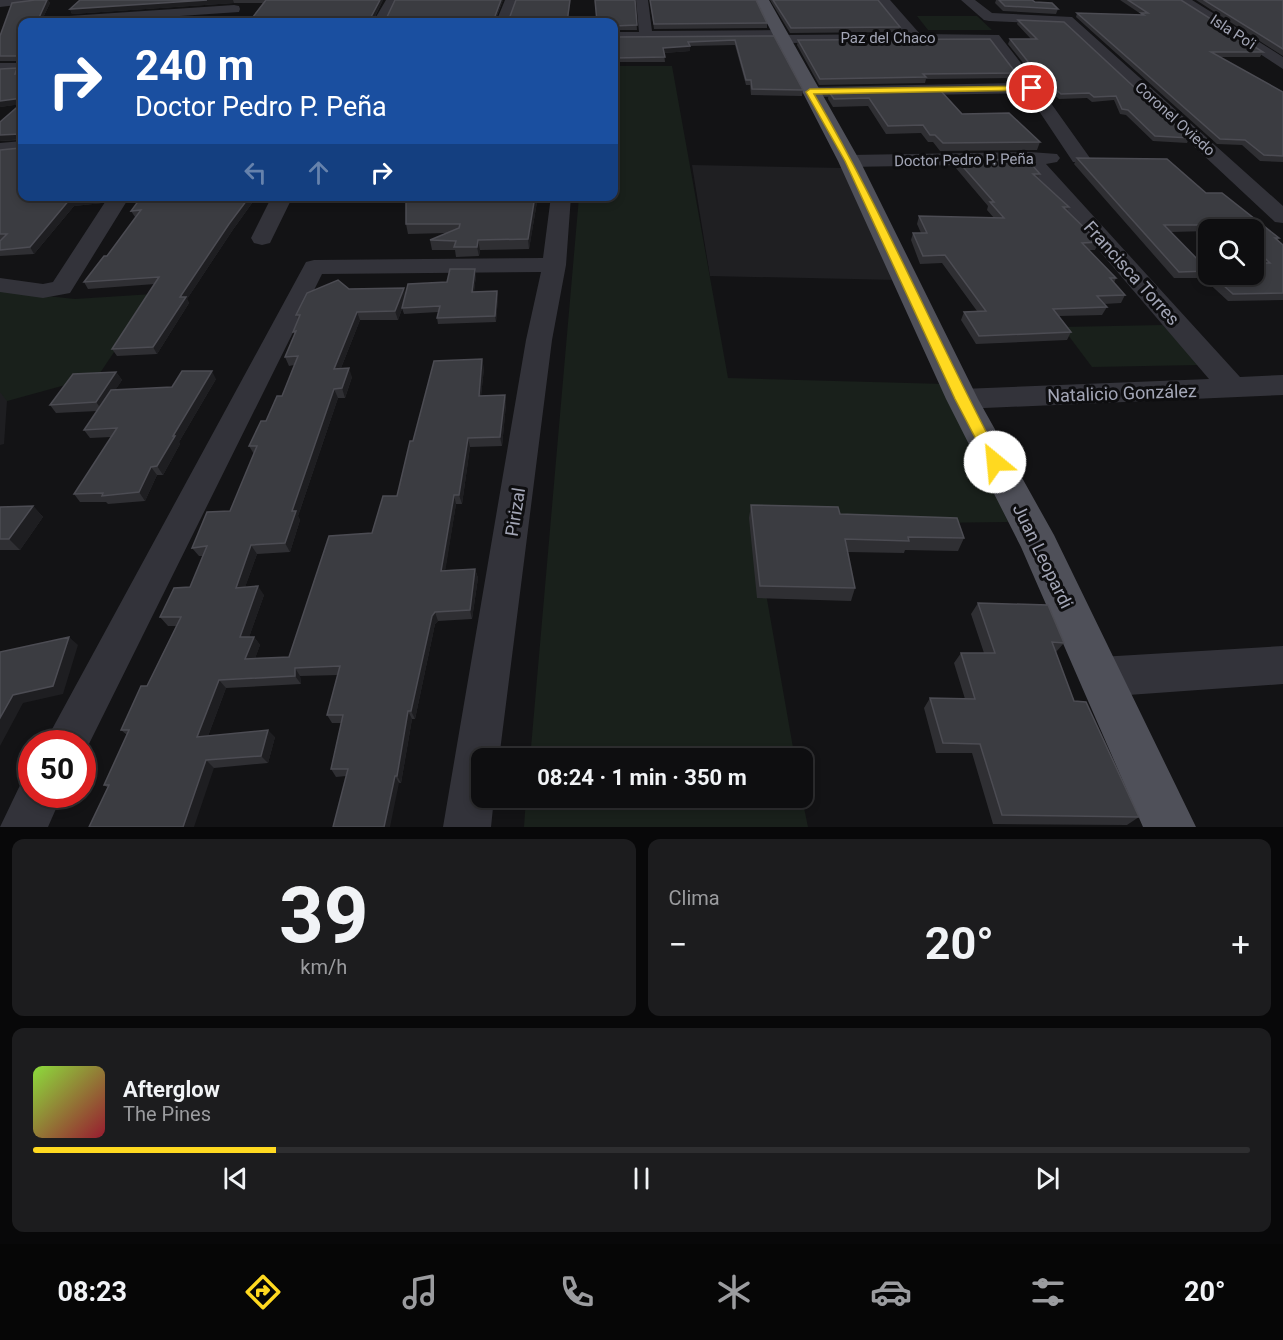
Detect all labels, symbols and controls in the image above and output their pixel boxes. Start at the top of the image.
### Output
street label: Isla Po'i [1207,11,1259,53]
street label: Paz del Chaco [840,29,936,47]
text: 240 m [135,41,254,90]
icon: right [36,42,114,120]
pin [1006,62,1057,113]
icon: arrive [1015,71,1048,104]
street label: Coronel Oviedo [1131,78,1219,160]
text: Doctor Pedro P. Peña [135,91,387,123]
street label: Doctor Pedro P. Peña [894,150,1034,170]
icon: left [239,156,272,189]
icon: ahead [302,156,335,189]
icon: right [365,156,398,189]
street label: Francisca Torres [1080,217,1184,329]
map controls [1198,219,1264,285]
button: search [1198,219,1264,285]
street label: Natalicio González [1047,380,1197,406]
position arrow [963,430,1027,494]
street label: Pirizal [501,486,529,538]
street label: Juan Leopardi [1009,500,1077,612]
speed limit sign: 50 [18,730,96,808]
text: 08:24 · 1 min · 350 m [537,765,747,790]
text: 39 [279,870,369,961]
text: Clima [669,886,720,910]
text: 20° [925,917,994,970]
text: − [669,925,687,964]
text: + [1231,925,1250,964]
text: km/h [300,955,347,979]
text: Afterglow [123,1077,220,1102]
text: The Pines [123,1102,211,1126]
icon: previous [219,1162,252,1195]
icon: pause [625,1162,658,1195]
icon: next [1031,1162,1064,1195]
icon: directions [242,1271,284,1313]
icon: music [399,1271,441,1313]
icon: phone [556,1271,598,1313]
icon: climate [713,1271,755,1313]
icon: car [870,1271,912,1313]
icon: filters [1027,1271,1069,1313]
text: 08:23 [57,1276,127,1308]
text: 20° [1184,1276,1225,1308]

